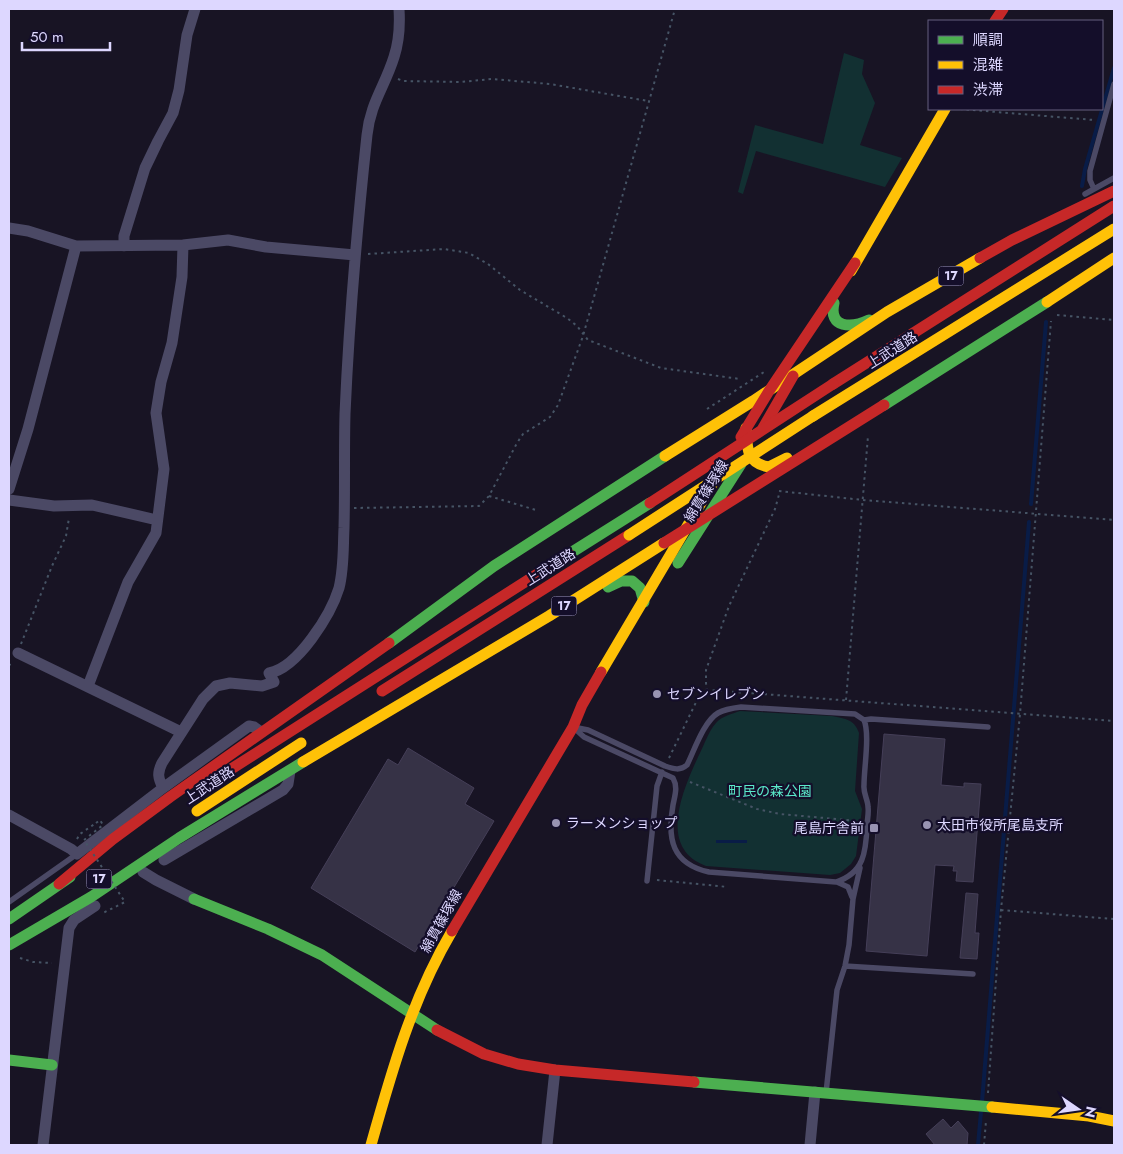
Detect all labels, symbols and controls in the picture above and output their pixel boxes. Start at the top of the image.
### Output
scale bar [22,20,110,52]
legend [928,20,1103,110]
text: 50 m [30,26,64,48]
text: 順調 [973,29,1003,51]
text: 混雑 [973,54,1003,76]
text: 渋滞 [973,79,1003,101]
road number: 17 [938,266,964,286]
street label: 上武道路 [863,327,921,373]
street label: 綿貫篠塚線 [679,456,733,526]
street label: 上武道路 [521,544,579,590]
road number: 17 [552,596,576,616]
place label: セブンイレブン [667,684,765,704]
marker: セブンイレブン [651,688,663,700]
street label: 上武道路 [180,761,238,809]
park label: 町民の森公園 [728,781,812,801]
place label: ラーメンショップ [566,813,677,833]
place label: 太田市役所尾島支所 [937,815,1063,835]
marker: ラーメンショップ [550,817,562,829]
place label: 尾島庁舎前 [794,818,864,838]
marker: 太田市役所尾島支所 [921,819,933,831]
marker: 尾島庁舎前 [868,822,880,834]
road number: 17 [86,870,112,889]
street label: 綿貫篠塚線 [415,886,467,956]
north arrow [1053,1084,1103,1134]
text: N [1080,1104,1102,1120]

